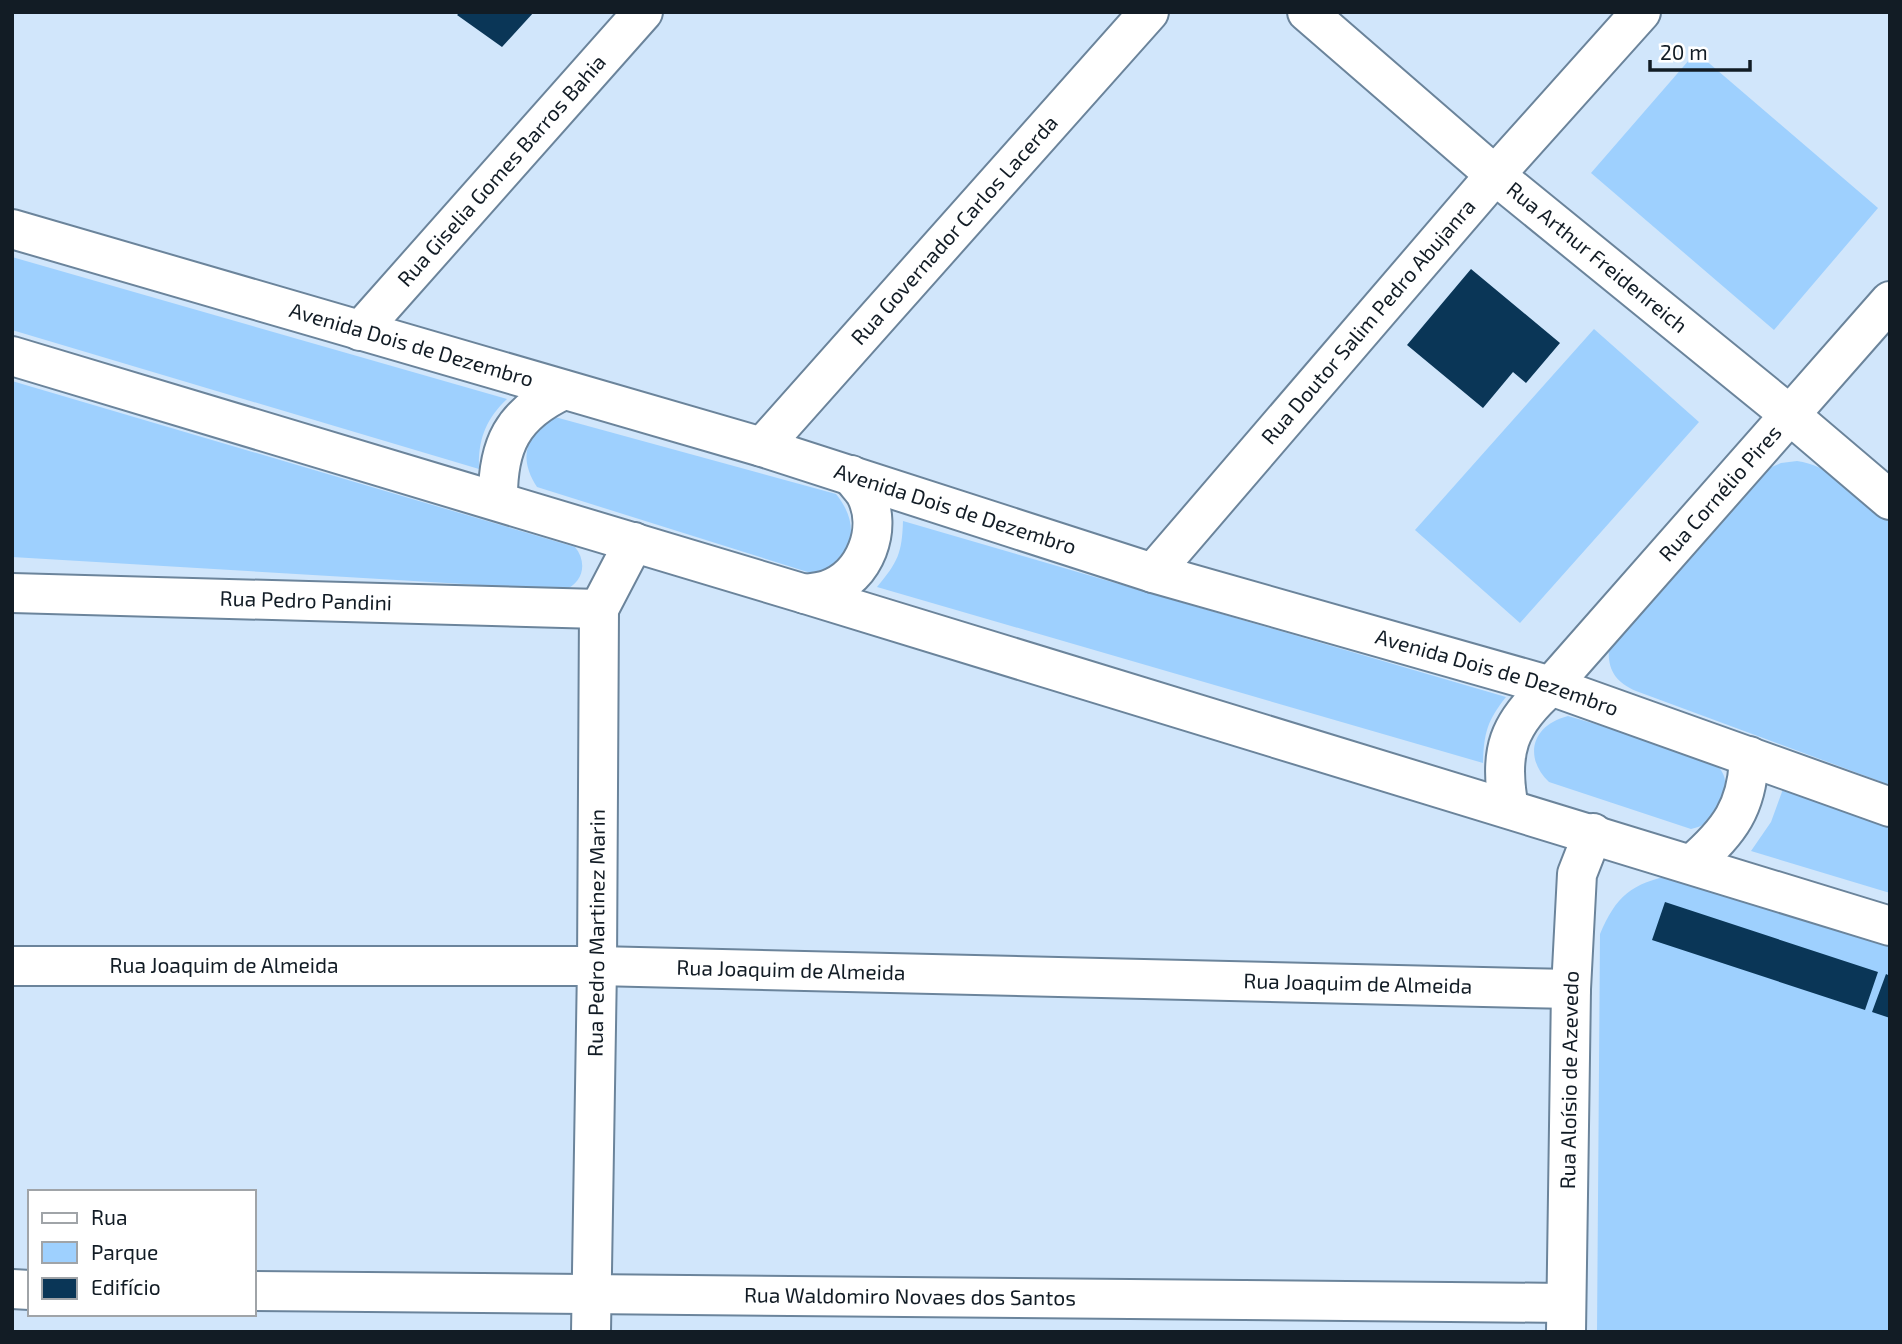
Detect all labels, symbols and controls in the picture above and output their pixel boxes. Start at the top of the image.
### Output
scale bar [1650,28,1750,72]
text: 20 m [1660,39,1708,64]
street label: Rua Giselia Gomes Barros Bahia [392,49,610,291]
street label: Rua Governador Carlos Lacerda [845,110,1062,349]
street label: Rua Arthur Freidenreich [1502,176,1693,337]
street label: Rua Doutor Salim Pedro Abujanra [1255,193,1480,449]
street label: Avenida Dois de Dezembro [287,296,537,391]
street label: Rua Cornélio Pires [1653,419,1786,566]
street label: Avenida Dois de Dezembro [831,457,1080,558]
street label: Rua Pedro Pandini [219,585,392,614]
street label: Avenida Dois de Dezembro [1373,623,1622,720]
street label: Rua Pedro Martinez Marin [582,809,609,1057]
street label: Rua Joaquim de Almeida [110,952,338,977]
street label: Rua Joaquim de Almeida [676,954,906,984]
street label: Rua Joaquim de Almeida [1243,967,1473,998]
street label: Rua Aloísio de Azevedo [1554,970,1583,1189]
legend [28,1190,256,1316]
text: Rua [91,1204,127,1229]
text: Parque [91,1239,158,1264]
text: Edifício [91,1274,161,1299]
street label: Rua Waldomiro Novaes dos Santos [744,1281,1076,1310]

